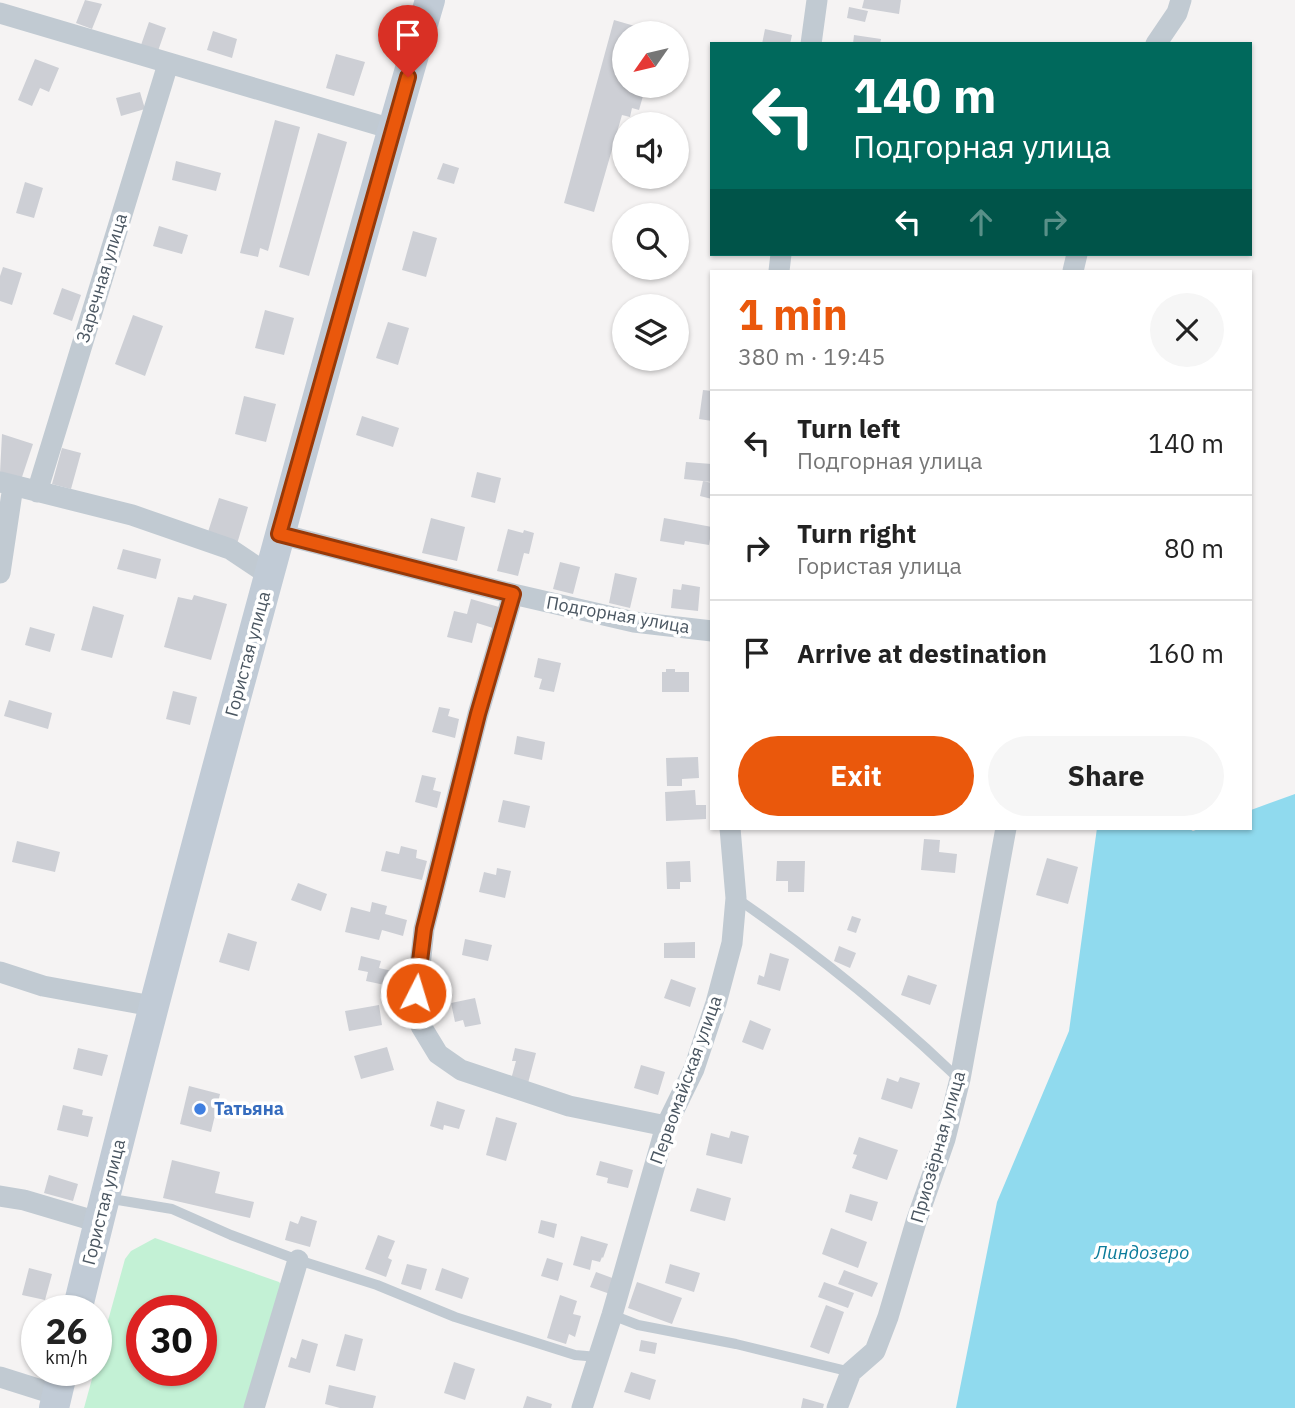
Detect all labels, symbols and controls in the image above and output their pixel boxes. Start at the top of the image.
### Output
pin [378,5,438,77]
icon: arrive [389,16,427,54]
north arrow [612,21,690,98]
map controls [612,21,689,371]
text: 140 m [853,63,997,126]
icon: left [738,70,829,161]
button: sound [612,112,689,189]
text: Подгорная улица [853,125,1111,167]
button: search [612,203,689,280]
icon: left [889,203,927,241]
icon: ahead [962,203,1000,241]
icon: right [1035,203,1073,241]
street label: Заречная улица [71,210,132,345]
text: 1 min [738,287,848,342]
button: close [1150,293,1224,367]
button: layers [612,294,689,371]
text: 380 m · 19:45 [738,341,885,371]
text: Turn left [797,411,900,445]
icon: left [738,424,776,462]
text: 140 m [1148,426,1224,460]
text: Подгорная улица [797,445,983,475]
text: Turn right [797,516,916,550]
icon: right [738,529,776,567]
text: 80 m [1164,531,1224,565]
text: Гористая улица [797,550,962,580]
street label: Гористая улица [220,588,275,719]
street label: Подгорная улица [545,591,692,639]
icon: arrive [738,634,776,672]
text: Arrive at destination [797,636,1047,670]
text: 160 m [1148,636,1224,670]
button: Exit [738,736,974,816]
button: Share [988,736,1224,816]
position arrow [379,956,453,1030]
street label: Первомайская улица [644,992,727,1167]
street label: Приозёрная улица [905,1068,970,1225]
place label: Татьяна [214,1097,284,1120]
marker: Татьяна [192,1101,208,1117]
street label: Гористая улица [77,1136,130,1267]
water label: Линдозеро [1094,1240,1189,1264]
speed limit sign: 30 [126,1295,217,1386]
text: 26 [45,1308,88,1354]
text: km/h [45,1346,88,1369]

